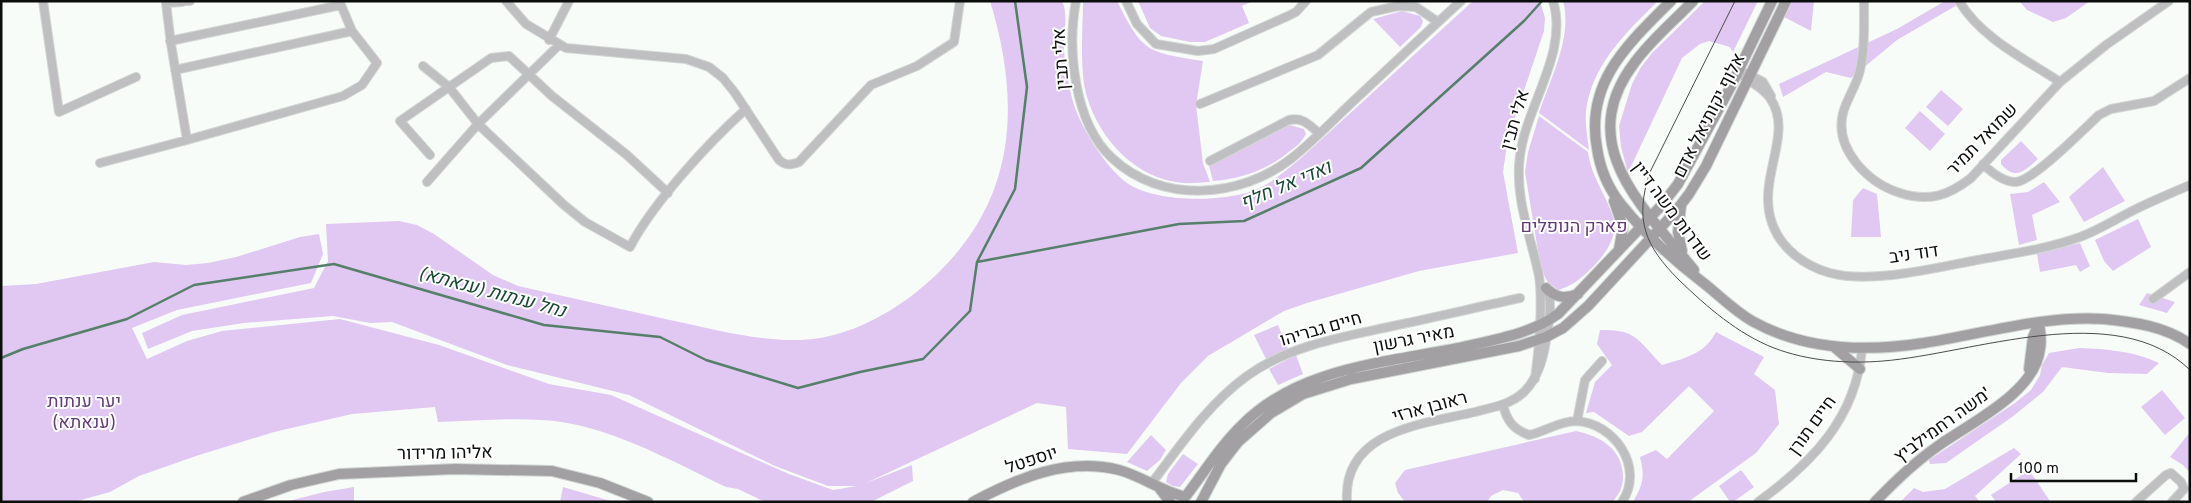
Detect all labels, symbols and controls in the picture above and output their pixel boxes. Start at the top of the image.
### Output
street label: אלי תבין [1048,27,1076,91]
street label: אלוף יקותיאל אדם [1669,50,1751,182]
street label: אלי תבין [1496,87,1536,153]
street label: שמואל תמיר [1942,99,2024,181]
water label: ואדי אל חלף [1237,156,1336,216]
street label: שדרות משה דיין [1626,157,1716,267]
park label: פארק הנופלים [1521,216,1627,239]
street label: דוד ניב [1888,240,1940,270]
water label: נחל ענתות (ענאתא) [416,262,569,324]
street label: חיים גבריהו [1277,307,1365,353]
street label: מאיר גרשון [1372,321,1456,359]
street label: משה רחמילביץ' [1890,383,1996,469]
street label: ראובן ארזי [1390,387,1470,429]
park label: יער ענתות (ענאתא) [47,391,121,435]
street label: חיים תורן [1784,392,1842,460]
street label: אליהו מרידור [397,442,493,466]
street label: יוספטל [1003,442,1061,480]
scale bar [2011,450,2136,482]
text: 100 m [2018,460,2059,479]

